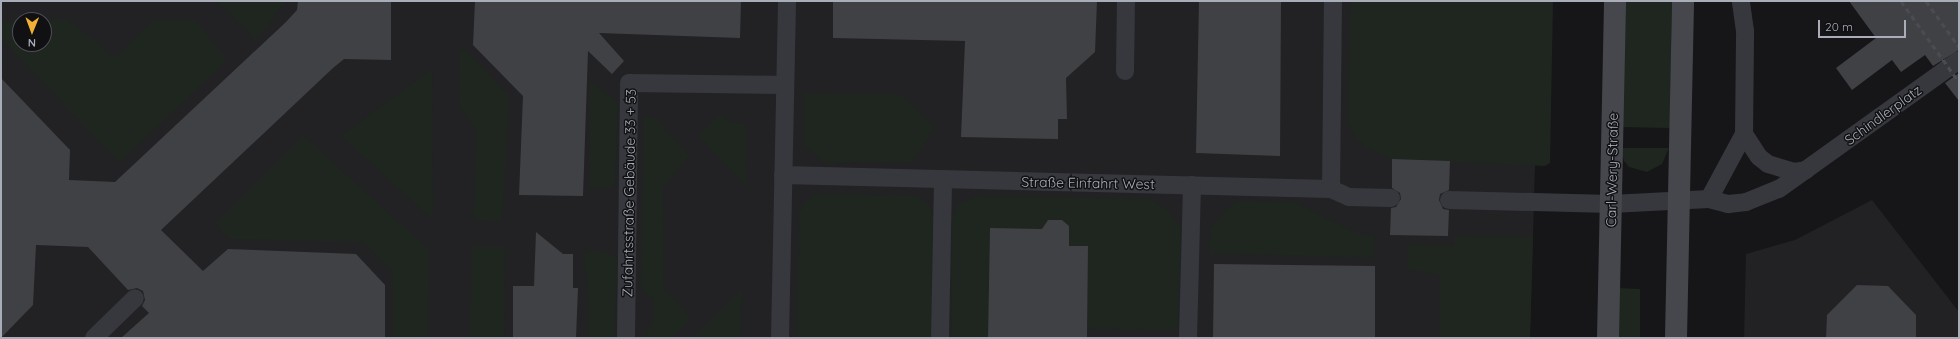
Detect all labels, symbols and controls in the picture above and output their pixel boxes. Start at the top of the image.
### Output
north arrow [12,12,52,52]
scale bar [1820,12,1908,38]
text: 20 m [1825,19,1853,34]
text: N [28,36,36,50]
street label: Schindlerplatz [1841,82,1925,148]
street label: Zufahrtsstraße Gebäude 33 + 53 [619,89,639,297]
street label: Carl-Wery-Straße [1603,113,1621,227]
street label: Straße Einfahrt West [1021,173,1155,193]

